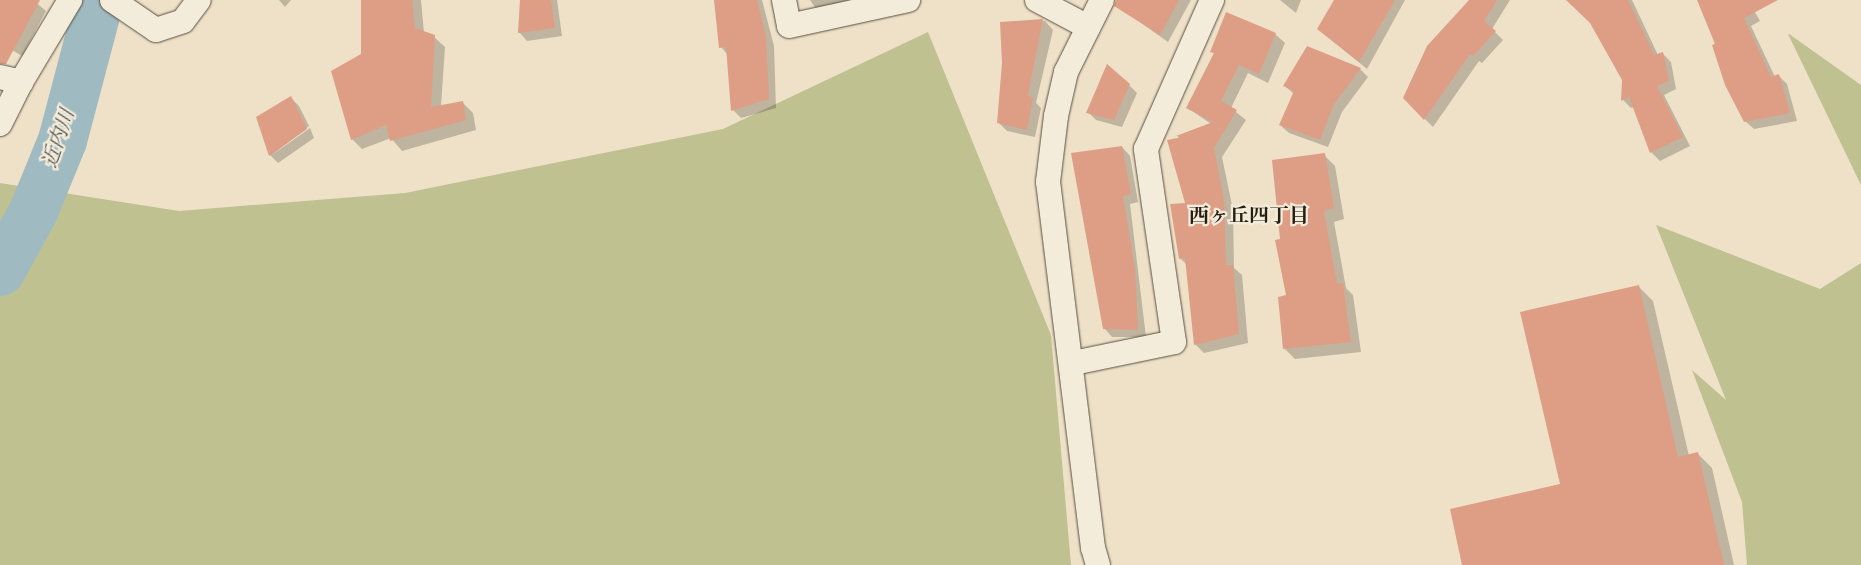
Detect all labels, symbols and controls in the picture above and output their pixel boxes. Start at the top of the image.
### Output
water label: 近内川 [39,107,81,171]
district label: 西ヶ丘四丁目 [1189,205,1309,229]

